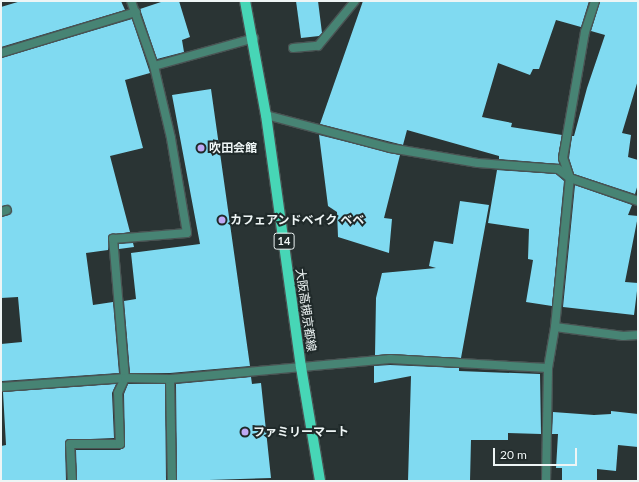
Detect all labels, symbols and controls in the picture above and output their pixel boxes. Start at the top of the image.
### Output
place label: 吹田会館 [209,141,257,155]
marker: 吹田会館 [196,143,206,153]
place label: カフェアンドベイク ベベ [230,213,365,227]
marker: カフェアンドベイク ベベ [217,215,227,225]
road number: 14 [273,232,295,250]
street label: 大阪高槻京都線 [293,267,319,353]
place label: ファミリーマート [253,425,349,439]
marker: ファミリーマート [240,427,250,437]
scale bar [495,440,579,466]
text: 20 m [500,447,527,462]

